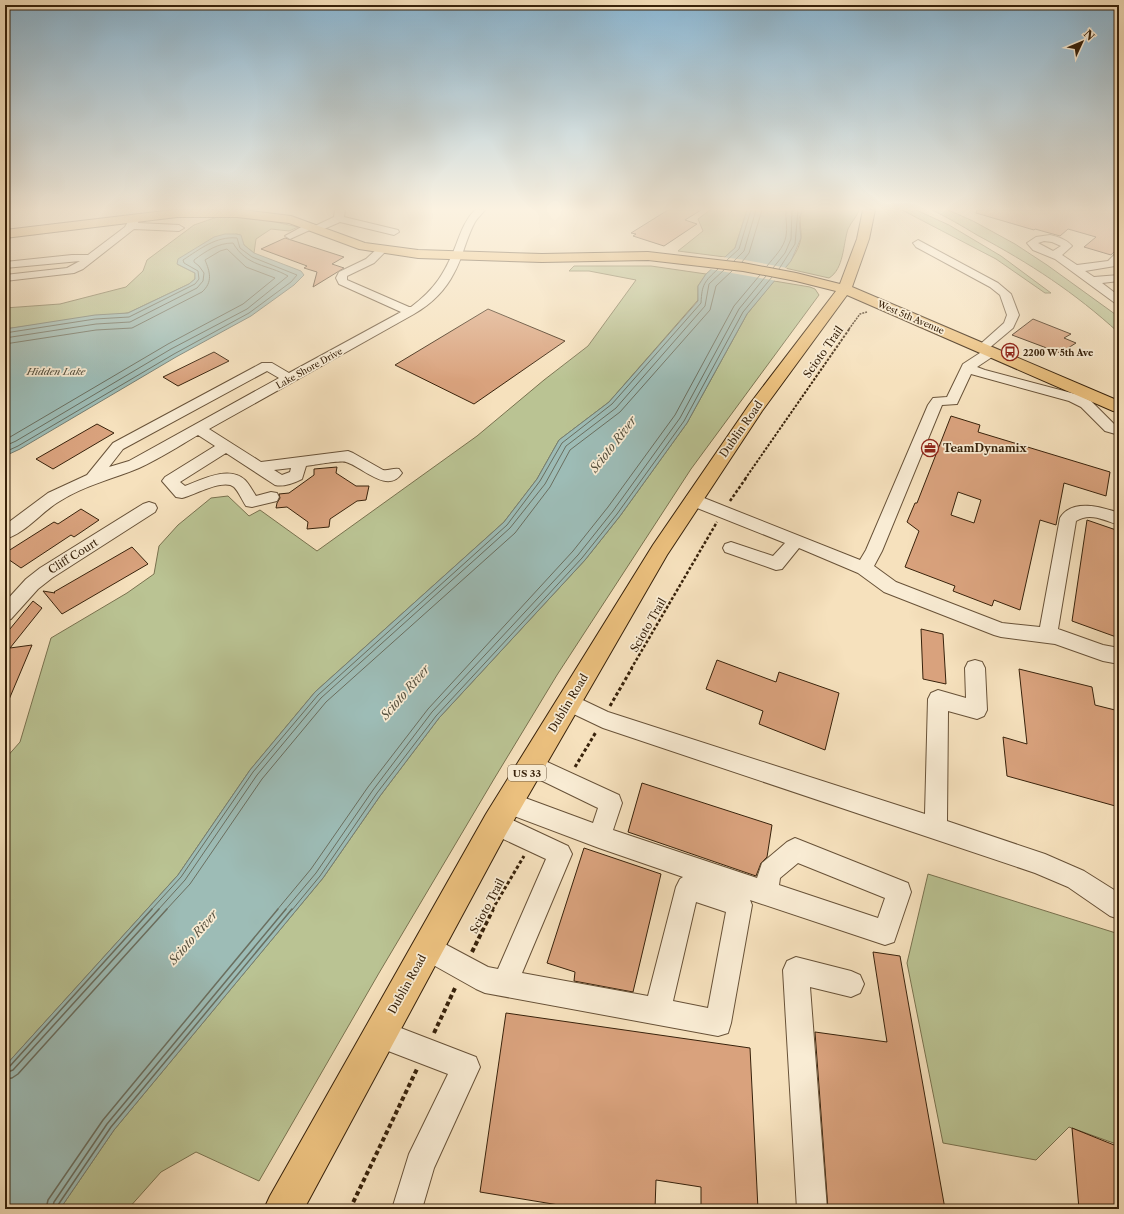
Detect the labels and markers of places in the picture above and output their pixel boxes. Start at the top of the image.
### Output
bus stop icon: 2200 W 5th Ave [1000,342,1020,362]
place label: 2200 W 5th Ave [1023,347,1094,358]
office icon: TeamDynamix [920,438,940,458]
place label: TeamDynamix [943,441,1028,455]

